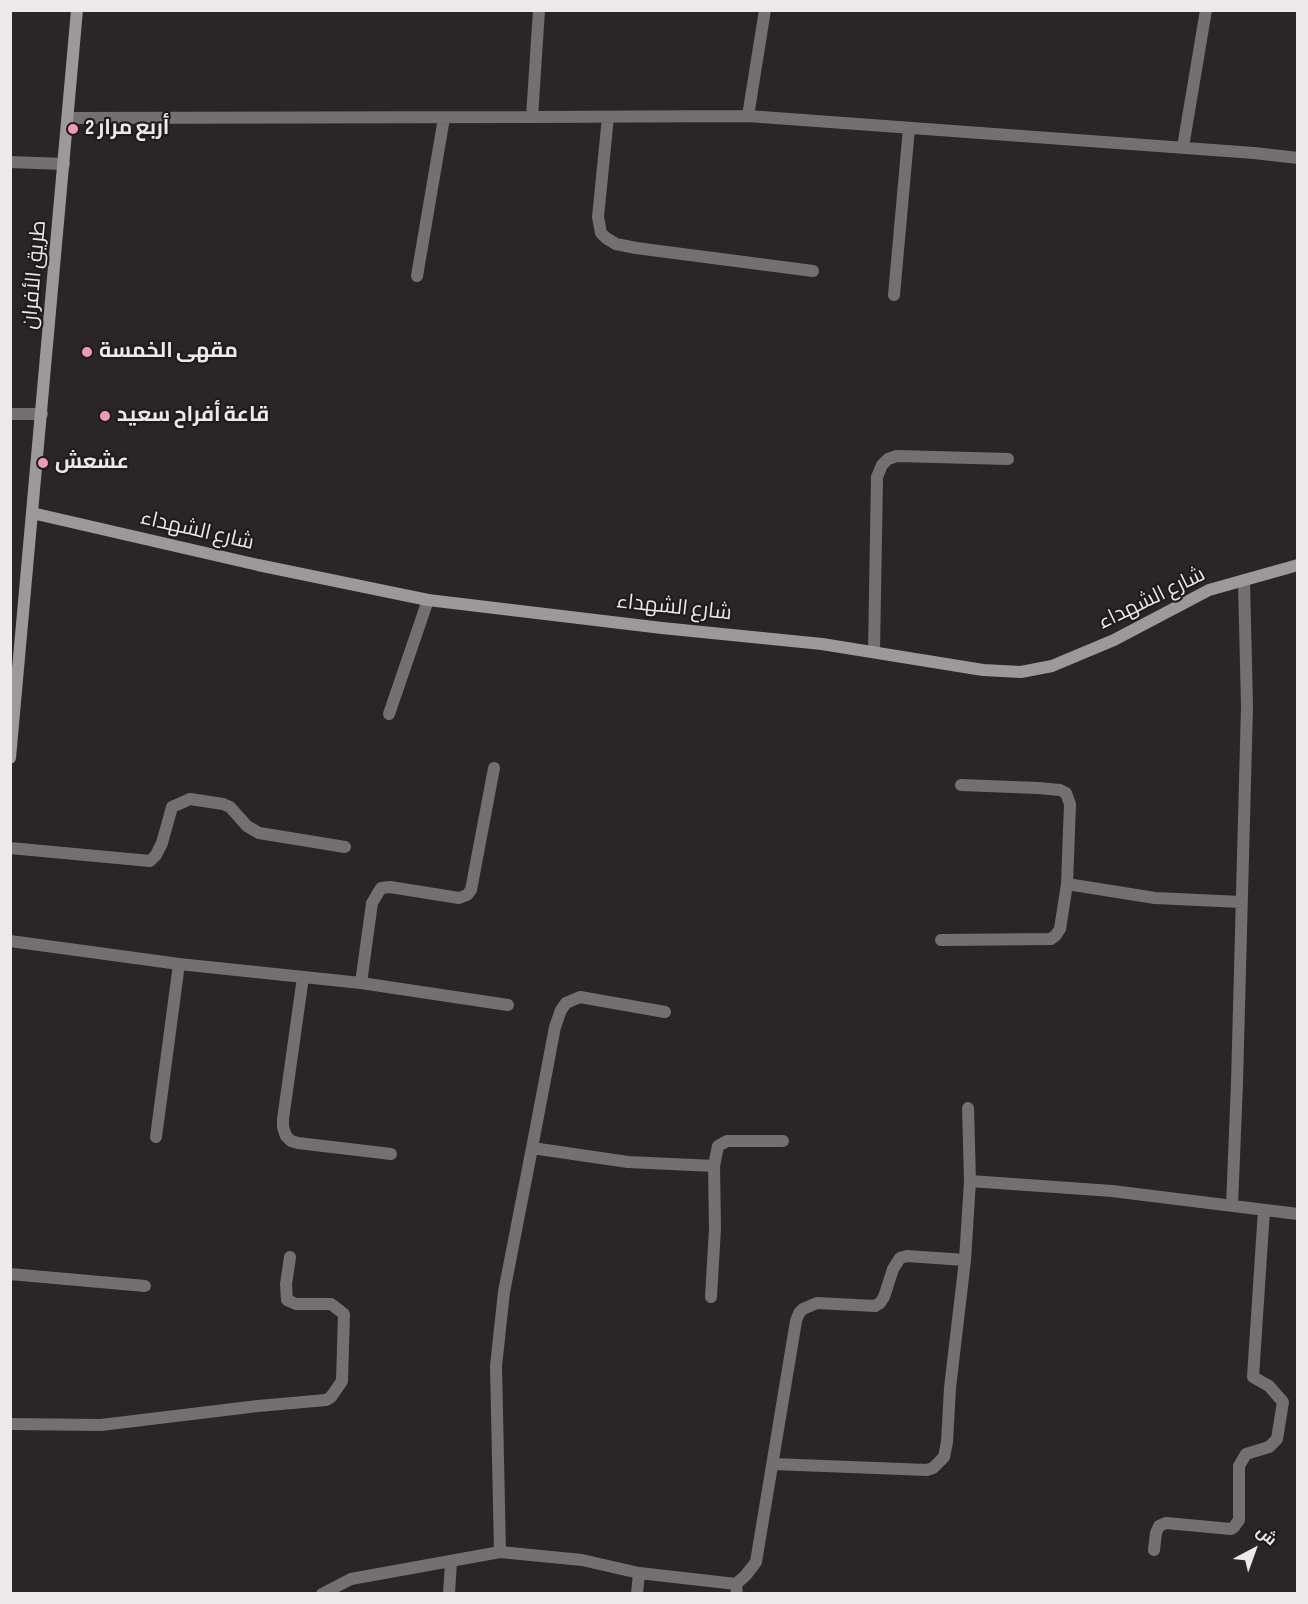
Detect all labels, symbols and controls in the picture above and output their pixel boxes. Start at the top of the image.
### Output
place label: أربع مرار 2 [85,116,169,142]
marker: أربع مرار 2 [66,122,80,136]
street label: طريق الأفران [18,220,52,330]
place label: مقهى الخمسة [99,339,238,365]
marker: مقهى الخمسة [80,345,94,359]
place label: قاعة أفراح سعيد [117,403,269,429]
marker: قاعة أفراح سعيد [98,409,112,423]
place label: عشعش [55,450,129,476]
marker: عشعش [36,456,50,470]
street label: شارع الشهداء [138,506,256,556]
street label: شارع الشهداء [1094,562,1210,636]
street label: شارع الشهداء [615,589,733,627]
north arrow [1224,1520,1284,1580]
text: ش [1252,1522,1280,1550]

